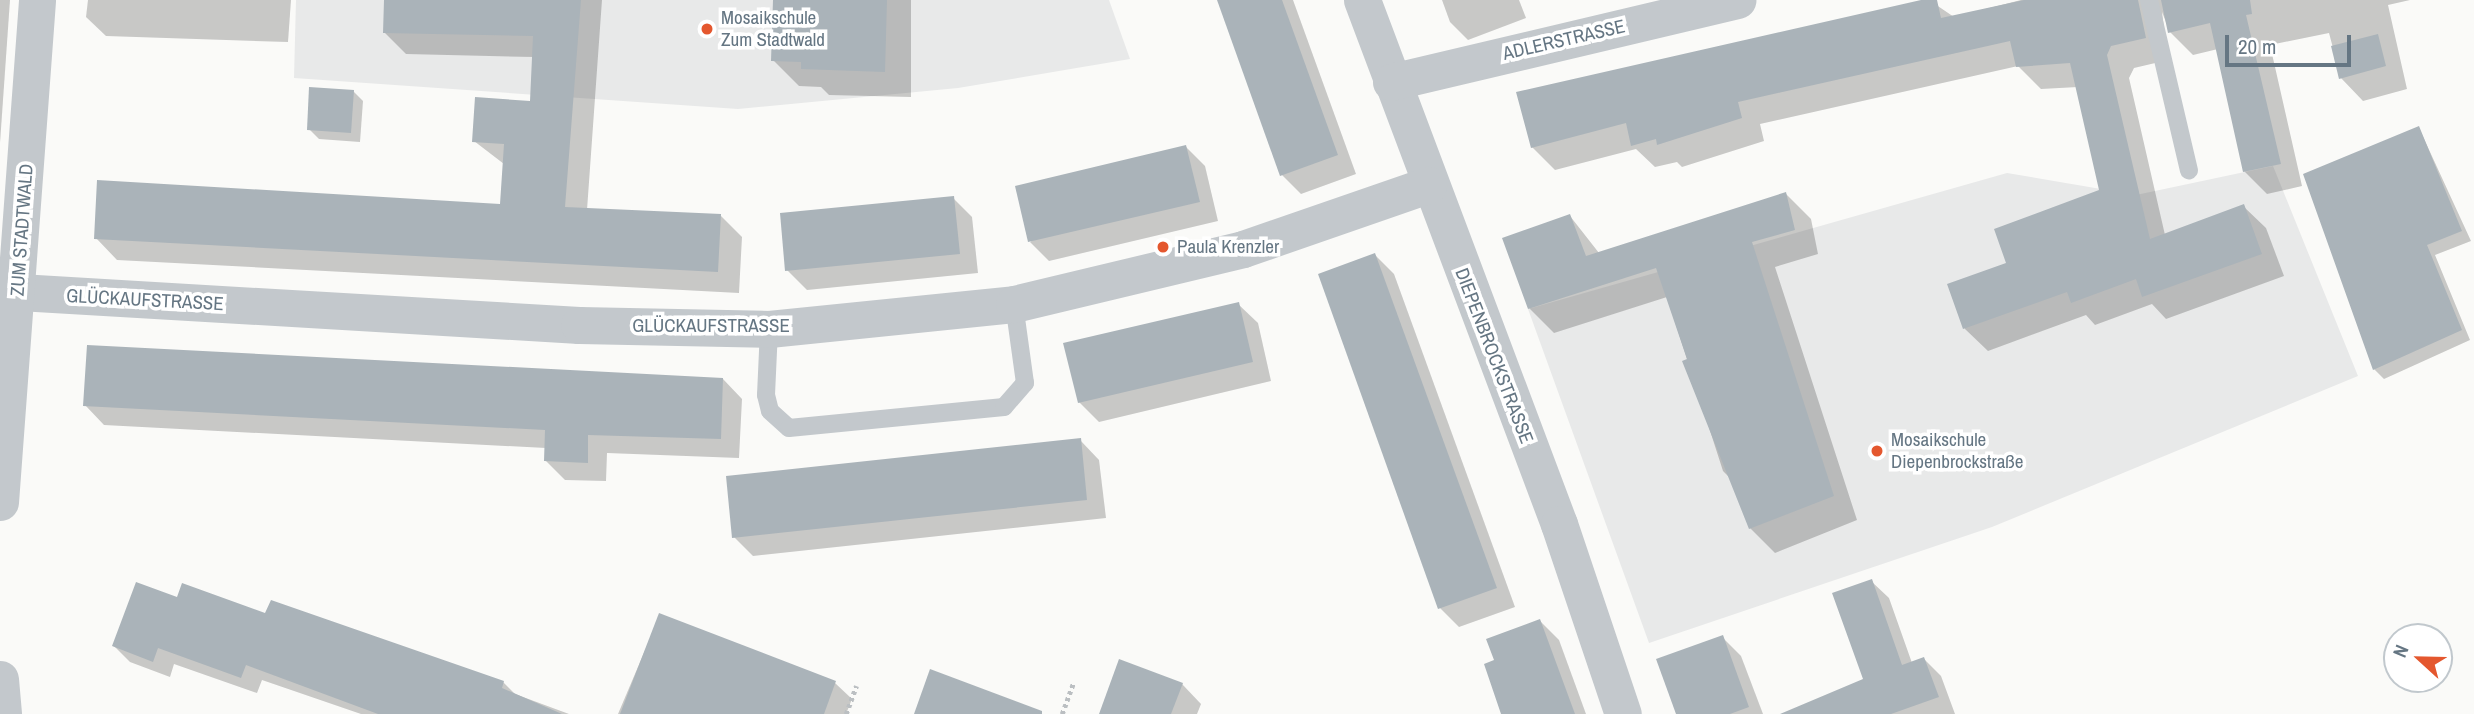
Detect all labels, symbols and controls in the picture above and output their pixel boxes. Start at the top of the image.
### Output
place label: Mosaikschule Zum Stadtwald [721,7,825,51]
street label: ADLERSTRASSE [1501,15,1627,65]
marker: Mosaikschule Zum Stadtwald [699,21,715,37]
scale bar [2229,21,2355,65]
text: 20 m [2238,32,2276,61]
street label: ZUM STADTWALD [6,163,38,297]
place label: Paula Krenzler [1177,236,1279,258]
marker: Paula Krenzler [1155,239,1171,255]
street label: DIEPENBROCKSTRASSE [1450,265,1538,447]
street label: GLÜCKAUFSTRASSE [66,284,224,316]
street label: GLÜCKAUFSTRASSE [632,315,790,337]
place label: Mosaikschule Diepenbrockstraße [1891,429,2023,473]
marker: Mosaikschule Diepenbrockstraße [1869,443,1885,459]
north arrow [2383,623,2453,693]
text: N [2386,641,2415,661]

